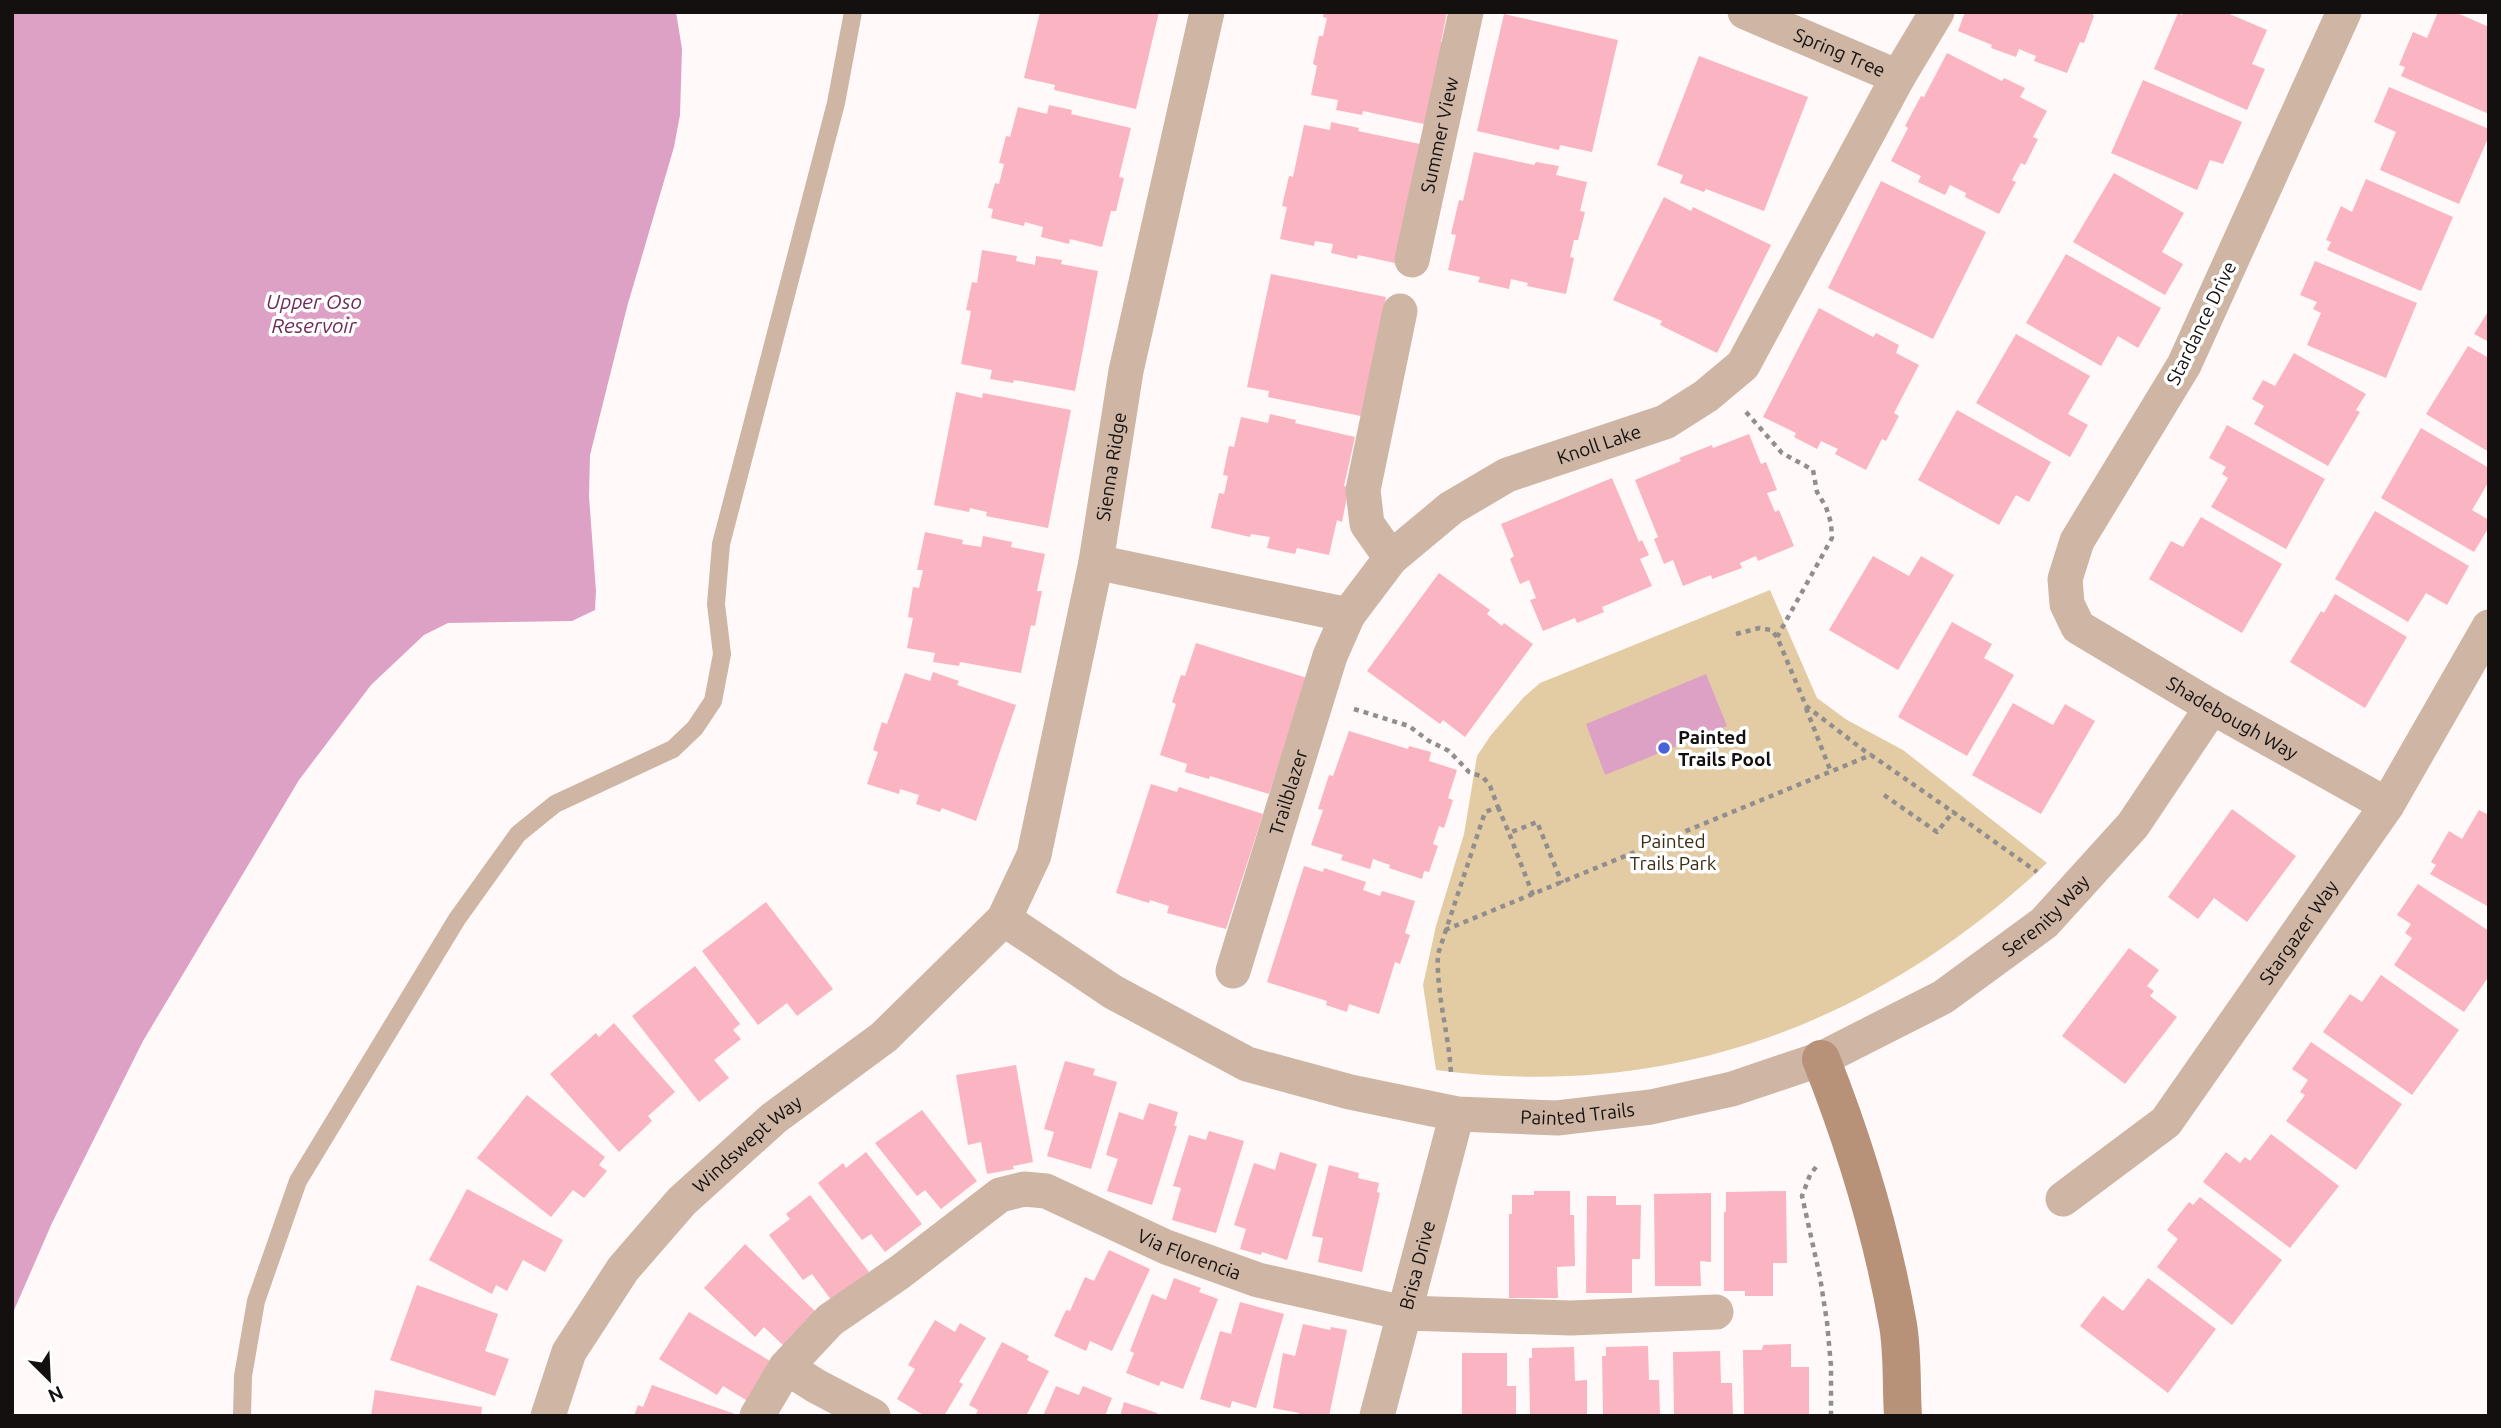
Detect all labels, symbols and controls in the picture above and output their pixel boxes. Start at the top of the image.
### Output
street label: Spring Tree [1791,23,1889,81]
street label: Summer View [1416,75,1463,195]
street label: Stardance Drive [2162,258,2240,388]
water label: Upper Oso Reservoir [266,289,362,337]
street label: Sienna Ridge [1092,411,1130,523]
street label: Knoll Lake [1554,420,1644,468]
street label: Shadebough Way [2163,671,2302,764]
place label: Painted Trails Pool [1678,726,1771,770]
marker: Painted Trails Pool [1656,740,1672,756]
street label: Trailblazer [1264,747,1312,838]
park label: Painted Trails Park [1630,830,1717,874]
street label: Serenity Way [1998,870,2093,961]
street label: Stargazer Way [2254,876,2342,988]
street label: Windswept Way [688,1091,806,1197]
street label: Painted Trails [1520,1098,1636,1129]
street label: Brisa Drive [1395,1218,1439,1312]
street label: Via Florencia [1134,1224,1244,1284]
north arrow [14,1344,84,1414]
text: N [45,1382,67,1407]

